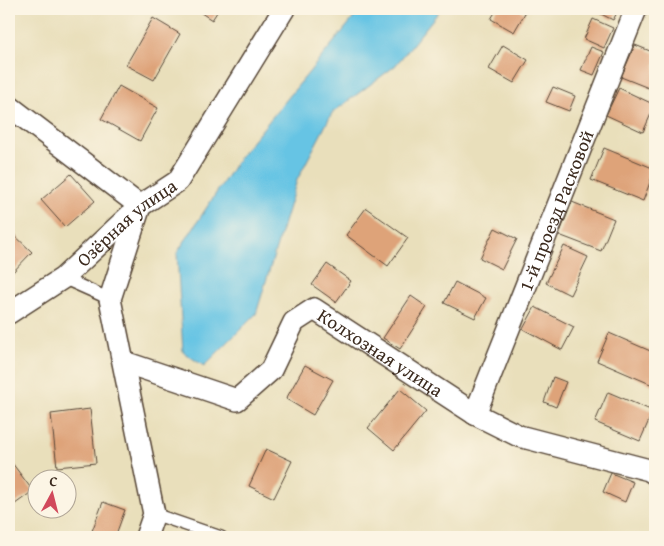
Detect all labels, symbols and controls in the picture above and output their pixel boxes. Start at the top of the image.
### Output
street label: 1-й проезд Расковой [511,126,601,295]
street label: Озёрная улица [70,172,182,273]
street label: Колхозная улица [312,301,449,404]
north arrow [28,468,78,518]
text: С [48,471,59,492]

